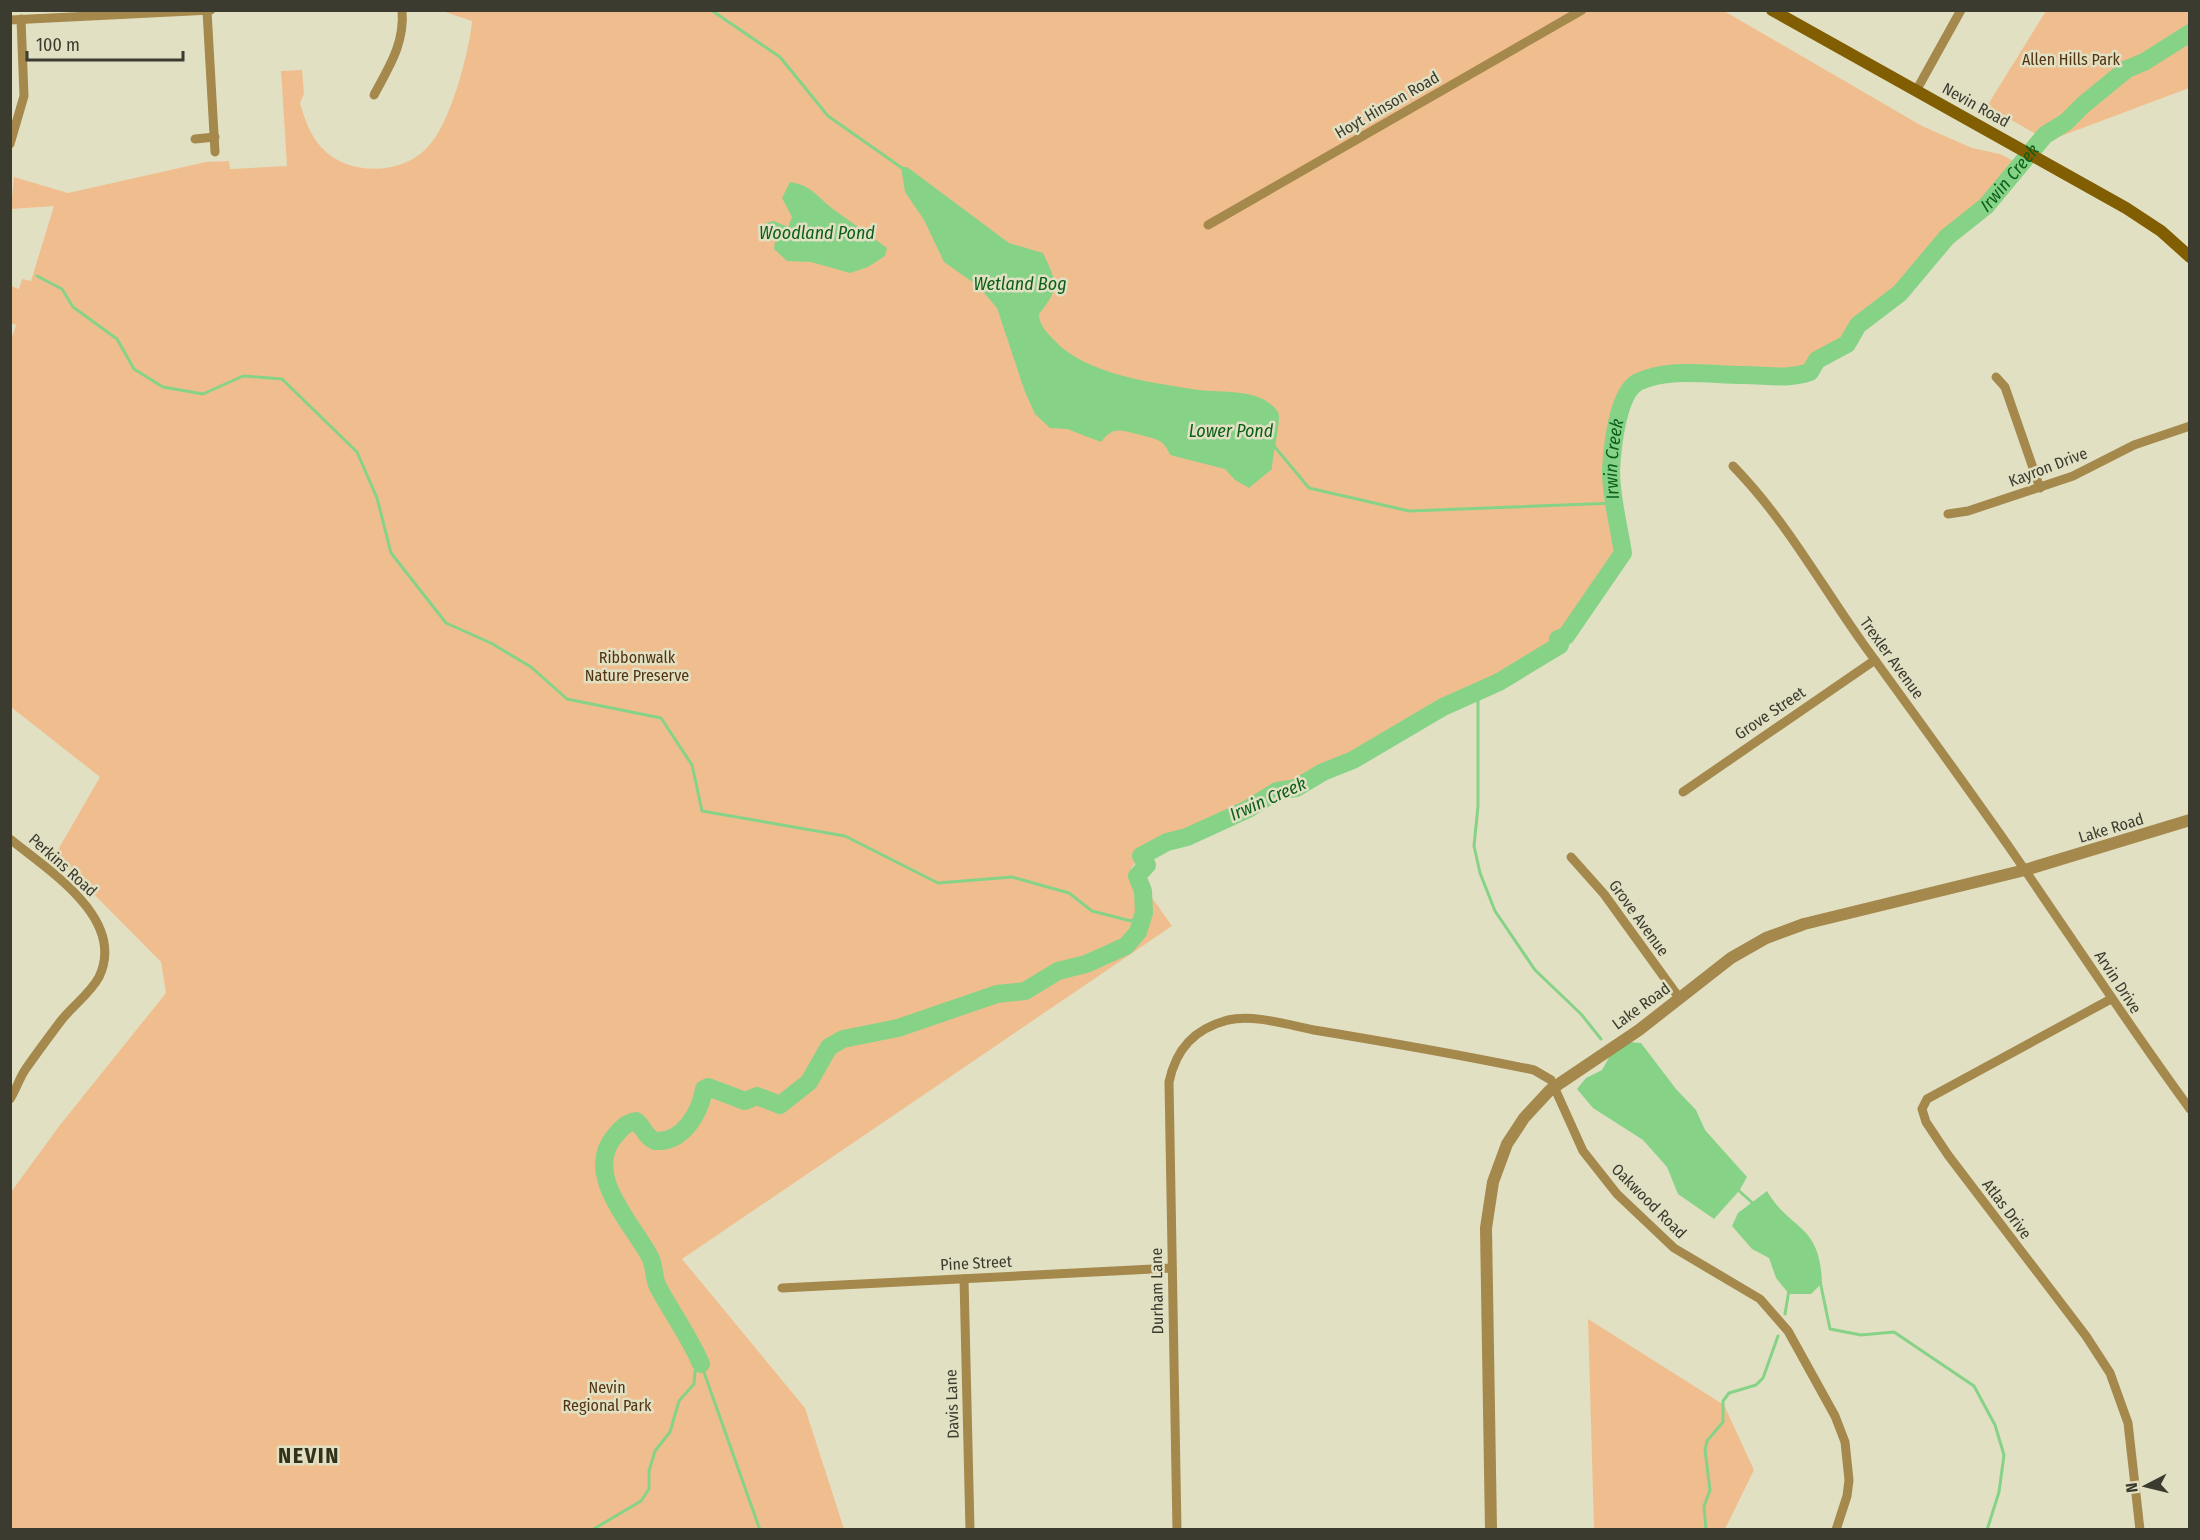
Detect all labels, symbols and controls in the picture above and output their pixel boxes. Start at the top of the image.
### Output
scale bar [27,24,183,62]
text: 100 m [36,34,80,56]
park label: Allen Hills Park [2022,50,2121,69]
street label: Hoyt Hinson Road [1332,68,1442,142]
street label: Nevin Road [1939,79,2013,131]
water label: Irwin Creek [1976,139,2044,217]
water label: Woodland Pond [759,222,875,244]
water label: Wetland Bog [973,273,1067,295]
water label: Irwin Creek [1600,417,1629,501]
water label: Lower Pond [1189,420,1274,442]
street label: Kayron Drive [2006,443,2090,491]
street label: Trexler Avenue [1856,613,1928,703]
park label: Ribbonwalk Nature Preserve [585,648,689,685]
street label: Grove Street [1731,682,1809,743]
water label: Irwin Creek [1226,772,1310,826]
street label: Lake Road [2076,809,2146,847]
street label: Perkins Road [25,829,101,901]
street label: Grove Avenue [1605,876,1673,960]
street label: Arvin Drive [2091,947,2145,1017]
street label: Lake Road [1608,979,1674,1033]
street label: Oakwood Road [1608,1160,1690,1242]
street label: Atlas Drive [1978,1175,2036,1243]
street label: Durham Lane [1147,1247,1167,1335]
street label: Pine Street [940,1252,1013,1274]
street label: Davis Lane [941,1369,963,1439]
park label: Nevin Regional Park [563,1378,652,1415]
district label: NEVIN [278,1442,340,1469]
north arrow [2116,1456,2176,1516]
text: N [2122,1482,2142,1494]

